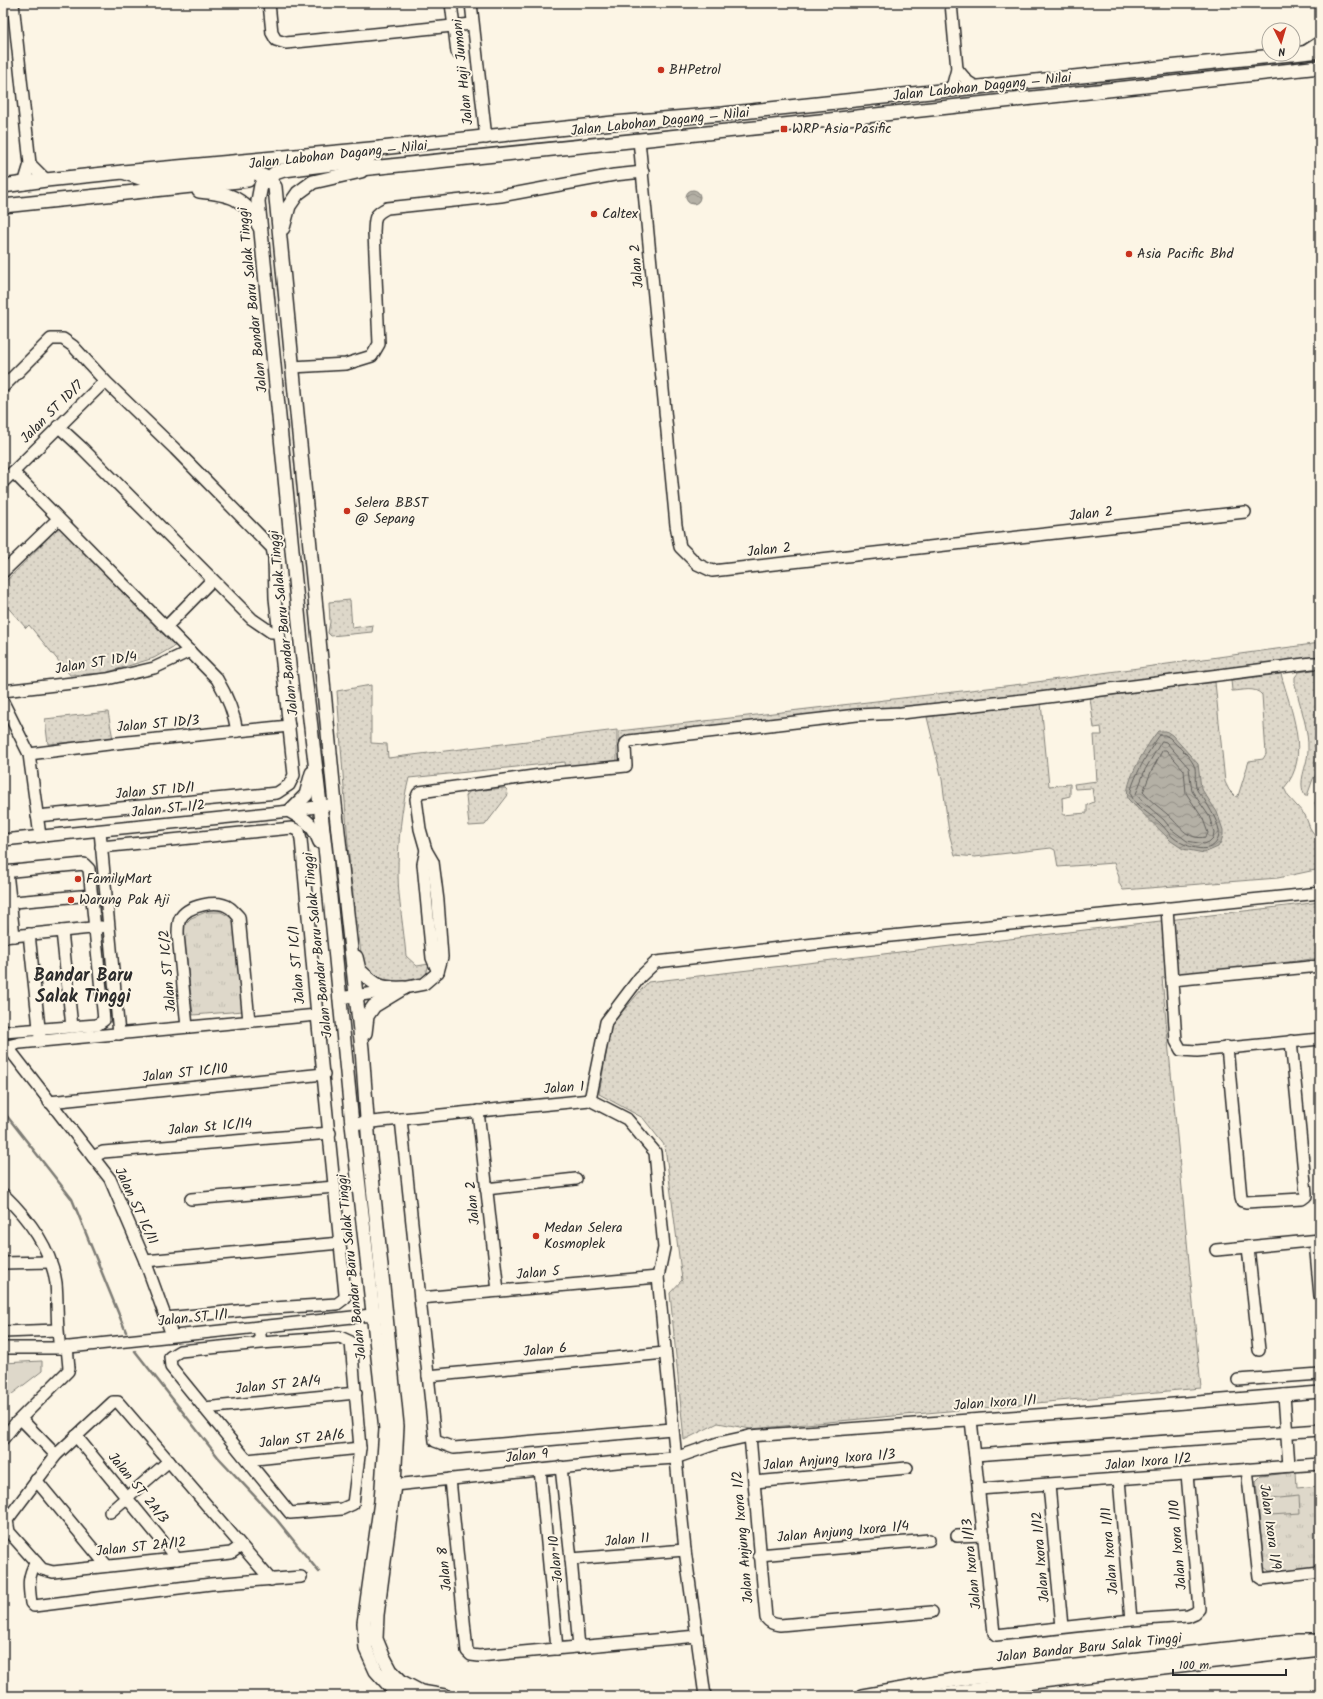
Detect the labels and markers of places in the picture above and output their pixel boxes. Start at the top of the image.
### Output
place label: BHPetrol [669,59,722,81]
marker: BHPetrol [656,65,666,75]
place label: WRP Asia Pasific [792,118,891,140]
marker: WRP Asia Pasific [779,124,789,134]
place label: Caltex [602,203,639,225]
marker: Caltex [589,209,599,219]
place label: Asia Pacific Bhd [1137,243,1234,265]
marker: Asia Pacific Bhd [1124,249,1134,259]
place label: Selera BBST @ Sepang [355,492,430,530]
marker: Selera BBST @ Sepang [342,506,352,516]
place label: FamilyMart [86,868,153,890]
marker: FamilyMart [73,874,83,884]
place label: Warung Pak Aji [79,889,170,911]
marker: Warung Pak Aji [66,895,76,905]
place label: Medan Selera Kosmoplek [544,1217,623,1255]
marker: Medan Selera Kosmoplek [531,1231,541,1241]

